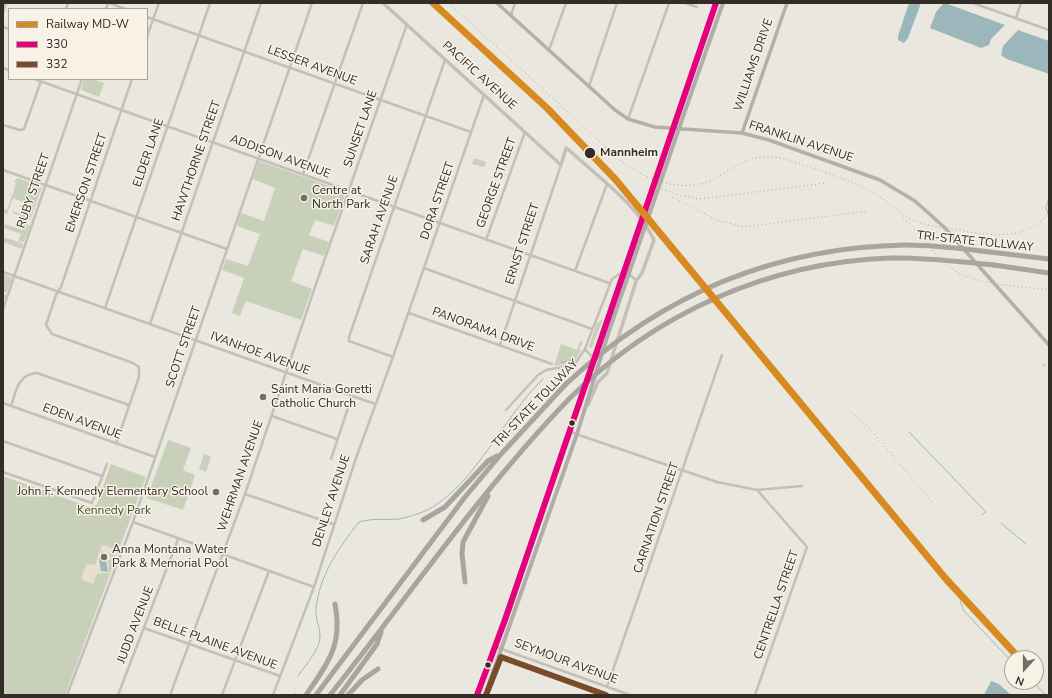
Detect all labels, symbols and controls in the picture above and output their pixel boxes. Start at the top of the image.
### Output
legend [8,8,148,80]
text: Railway MD-W [46,16,129,32]
street label: WILLIAMS DRIVE [731,17,777,113]
text: 330 [46,36,68,52]
street label: PACIFIC AVENUE [439,39,519,113]
street label: LESSER AVENUE [265,43,359,89]
text: 332 [46,56,68,72]
street label: SUNSET LANE [341,89,381,169]
street label: HAWTHORNE STREET [170,99,224,223]
street label: ELDER LANE [131,117,167,189]
street label: FRANKLIN AVENUE [747,118,855,166]
street label: EMERSON STREET [63,131,111,235]
street label: ADDISON AVENUE [228,132,332,182]
street label: GEORGE STREET [474,136,520,230]
marker: Mannheim [583,146,597,160]
place label: Mannheim [600,146,658,160]
street label: RUBY STREET [14,152,54,230]
street label: DORA STREET [418,160,458,242]
street label: SARAH AVENUE [358,174,402,266]
place label: Centre at North Park [312,184,370,212]
marker: Centre at North Park [299,193,309,203]
street label: ERNST STREET [503,201,543,287]
street label: TRI-STATE TOLLWAY [916,229,1034,255]
street label: SCOTT STREET [163,304,205,390]
street label: PANORAMA DRIVE [430,305,536,355]
street label: IVANHOE AVENUE [208,329,312,379]
street label: TRI-STATE TOLLWAY [490,357,582,451]
place label: Saint Maria Goretti Catholic Church [271,383,372,411]
marker: Saint Maria Goretti Catholic Church [258,392,268,402]
street label: EDEN AVENUE [41,401,123,443]
unlabelled marker [567,418,577,428]
street label: WEHRMAN AVENUE [215,419,267,533]
street label: DENLEY AVENUE [310,453,354,549]
street label: CARNATION STREET [631,461,683,575]
place label: John F. Kennedy Elementary School [17,485,208,499]
marker: John F. Kennedy Elementary School [211,487,221,497]
park label: Kennedy Park [77,504,151,518]
place label: Anna Montana Water Park & Memorial Pool [112,543,228,571]
street label: CENTRELLA STREET [752,549,802,661]
marker: Anna Montana Water Park & Memorial Pool [99,552,109,562]
street label: JUDD AVENUE [115,584,157,666]
street label: BELLE PLAINE AVENUE [151,615,279,673]
street label: SEYMOUR AVENUE [512,637,620,687]
north arrow [1004,650,1044,690]
unlabelled marker [483,660,493,670]
text: N [1013,672,1026,689]

